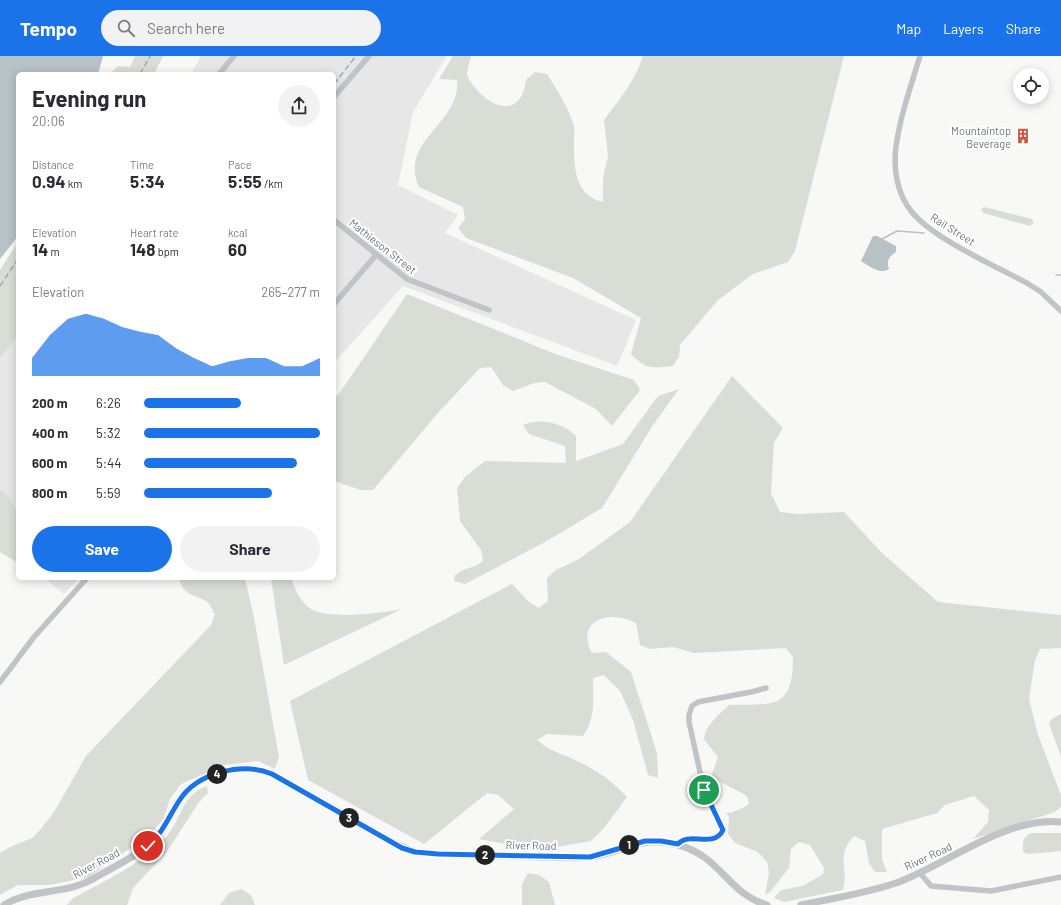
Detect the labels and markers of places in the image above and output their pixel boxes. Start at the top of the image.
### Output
place label: Mountaintop Beverage [951,124,1011,150]
building icon: Mountaintop Beverage [1014,127,1032,145]
pin: 4 [207,764,227,784]
pin [687,773,721,807]
pin: 3 [339,808,359,828]
pin [131,829,165,863]
pin: 1 [619,835,639,855]
pin: 2 [475,845,495,865]

